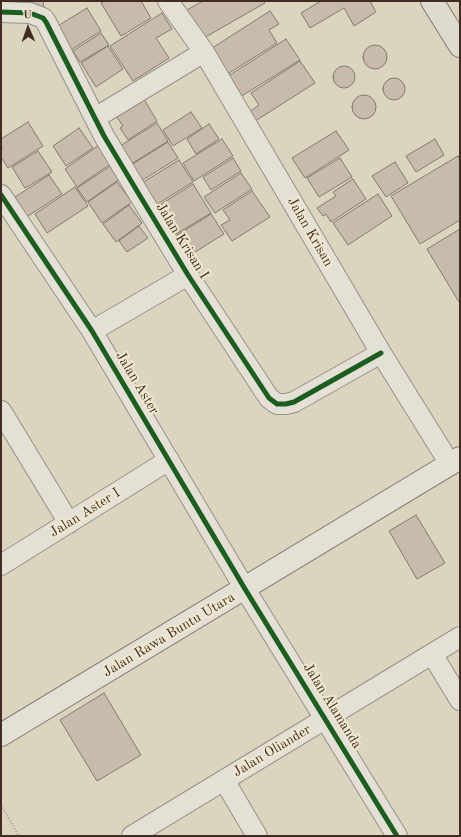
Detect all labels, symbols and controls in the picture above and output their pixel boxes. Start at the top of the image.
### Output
north arrow [8,8,48,48]
text: U [23,10,32,21]
street label: Jalan Krisan [283,194,337,270]
street label: Jalan Krisan I [152,200,212,282]
street label: Jalan Aster [112,348,162,418]
street label: Jalan Aster I [47,485,123,541]
street label: Jalan Rawa Buntu Utara [100,589,238,681]
street label: Jalan Alamanda [299,660,365,752]
street label: Jalan Oliander [230,721,314,781]

